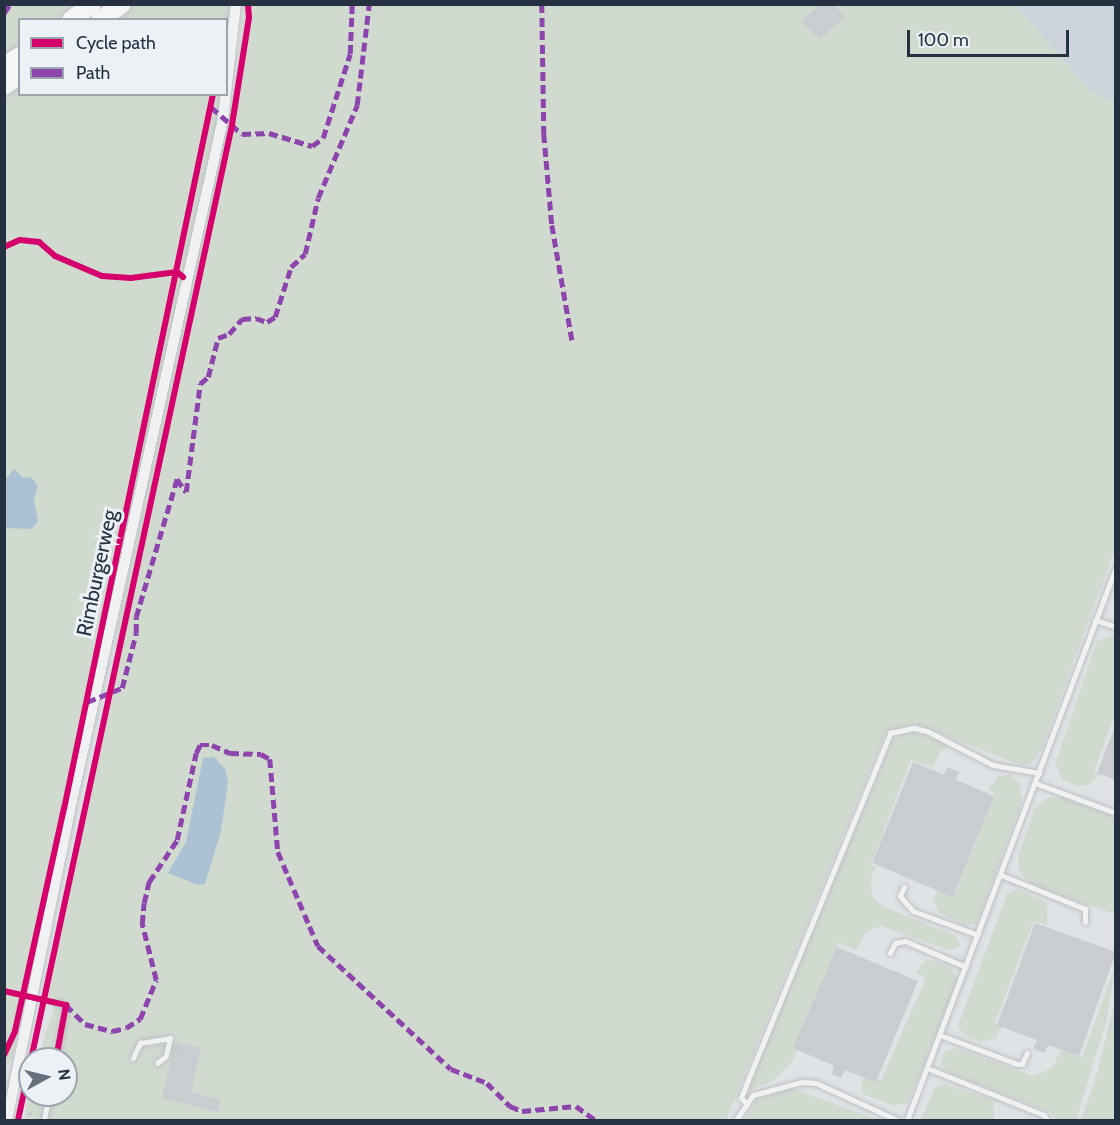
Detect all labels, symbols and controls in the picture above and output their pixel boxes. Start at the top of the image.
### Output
legend [18,18,228,96]
scale bar [910,18,1072,56]
text: 100 m [918,29,969,51]
text: Cycle path [76,32,156,54]
text: Path [76,62,110,84]
street label: Rimburgerweg [71,507,123,639]
north arrow [18,1047,78,1107]
text: N [54,1068,75,1082]

